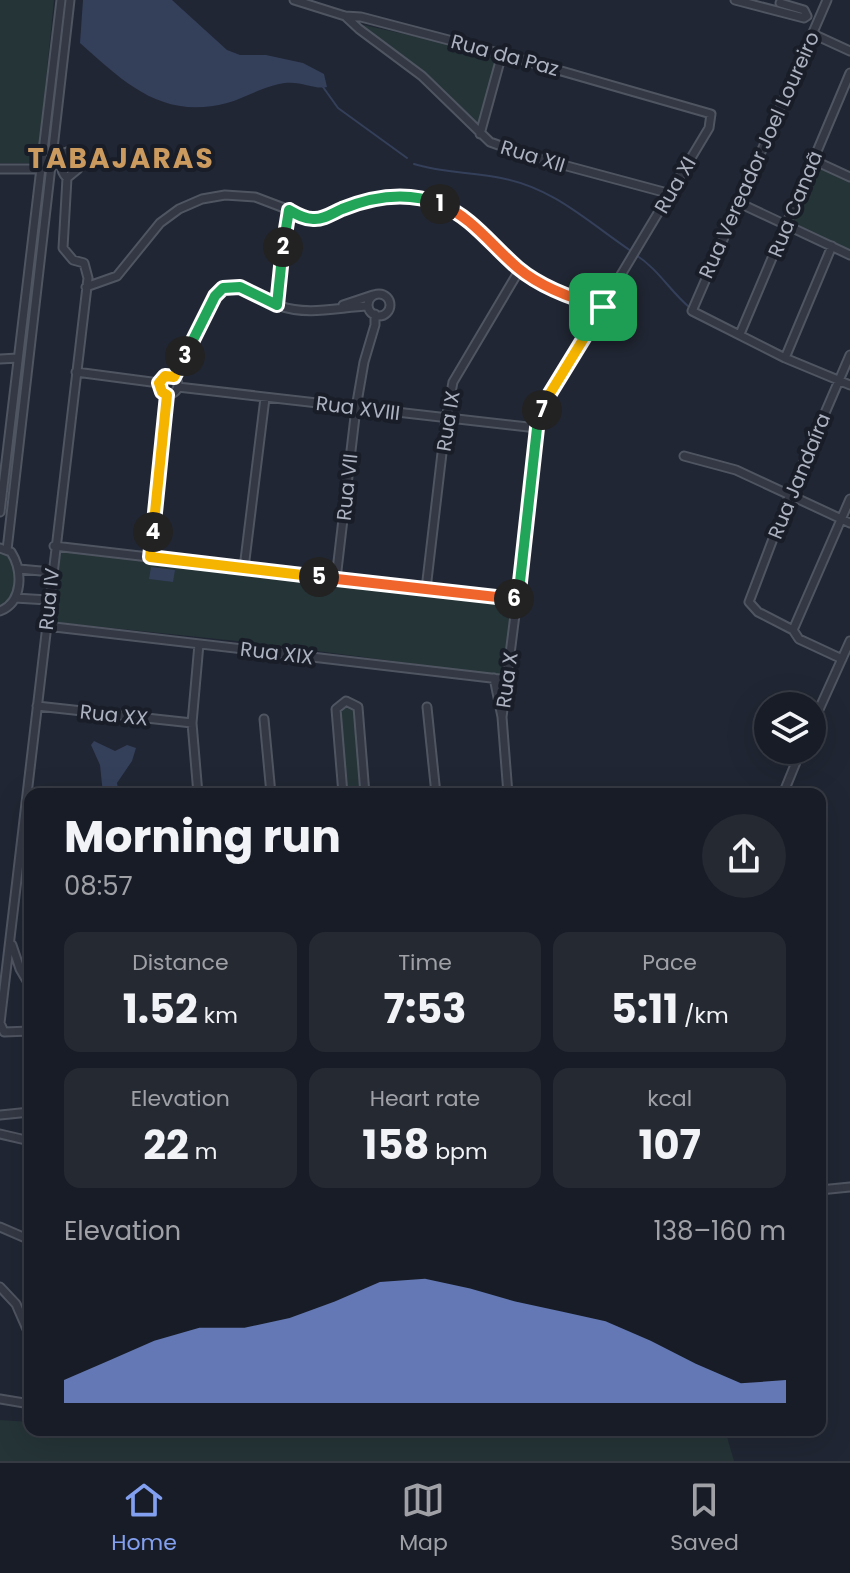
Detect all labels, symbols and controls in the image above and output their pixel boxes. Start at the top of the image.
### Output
street label: Rua da Paz [448,27,562,83]
street label: Rua Vereador Joel Loureiro [692,27,826,283]
street label: Rua XII [497,133,569,179]
district label: TABAJARAS [27,139,215,178]
street label: Rua Canaã [761,147,829,261]
street label: Rua XI [648,152,702,218]
pin: 1 [420,184,460,224]
text: 1 [436,188,444,219]
pin: 2 [263,227,303,267]
text: 2 [277,231,289,262]
pin [569,273,637,341]
icon: arrive [581,285,625,329]
pin: 3 [165,336,205,376]
text: 3 [178,340,192,371]
street label: Rua XVIII [314,389,402,427]
street label: Rua IX [429,389,467,453]
pin: 7 [522,390,562,430]
text: 7 [536,394,548,425]
street label: Rua Jandaíra [761,409,837,543]
street label: Rua VII [330,452,364,522]
pin: 4 [133,512,173,552]
text: 4 [146,516,160,547]
pin: 5 [299,557,339,597]
text: 5 [312,561,326,592]
street label: Rua IV [32,566,66,631]
pin: 6 [494,579,534,619]
text: 6 [507,583,521,614]
street label: Rua XIX [239,635,315,671]
street label: Rua X [489,650,525,710]
map controls [754,692,826,764]
button: layers [754,692,826,764]
street label: Rua XX [78,697,150,733]
text: Morning run [64,806,341,867]
button: share [702,814,786,898]
text: 08:57 [64,868,133,904]
text: Distance [132,947,229,978]
text: Time [398,947,452,978]
text: Pace [642,947,697,978]
text: 1.52 [123,981,198,1037]
text: 7:53 [384,981,466,1037]
text: 5:11 [611,981,678,1037]
text: km [198,1000,238,1031]
text: /km [678,1000,729,1031]
text: Elevation [131,1083,230,1114]
text: Heart rate [370,1083,480,1114]
text: kcal [647,1083,692,1114]
text: 22 [143,1117,189,1173]
text: 158 [362,1117,429,1173]
text: 107 [638,1117,701,1173]
text: m [189,1136,217,1167]
text: bpm [429,1136,488,1167]
text: Elevation [64,1213,181,1249]
text: 138–160 m [653,1213,786,1249]
tab: Home [111,1478,177,1559]
tab: Map [399,1478,448,1559]
tab: Saved [670,1478,739,1559]

